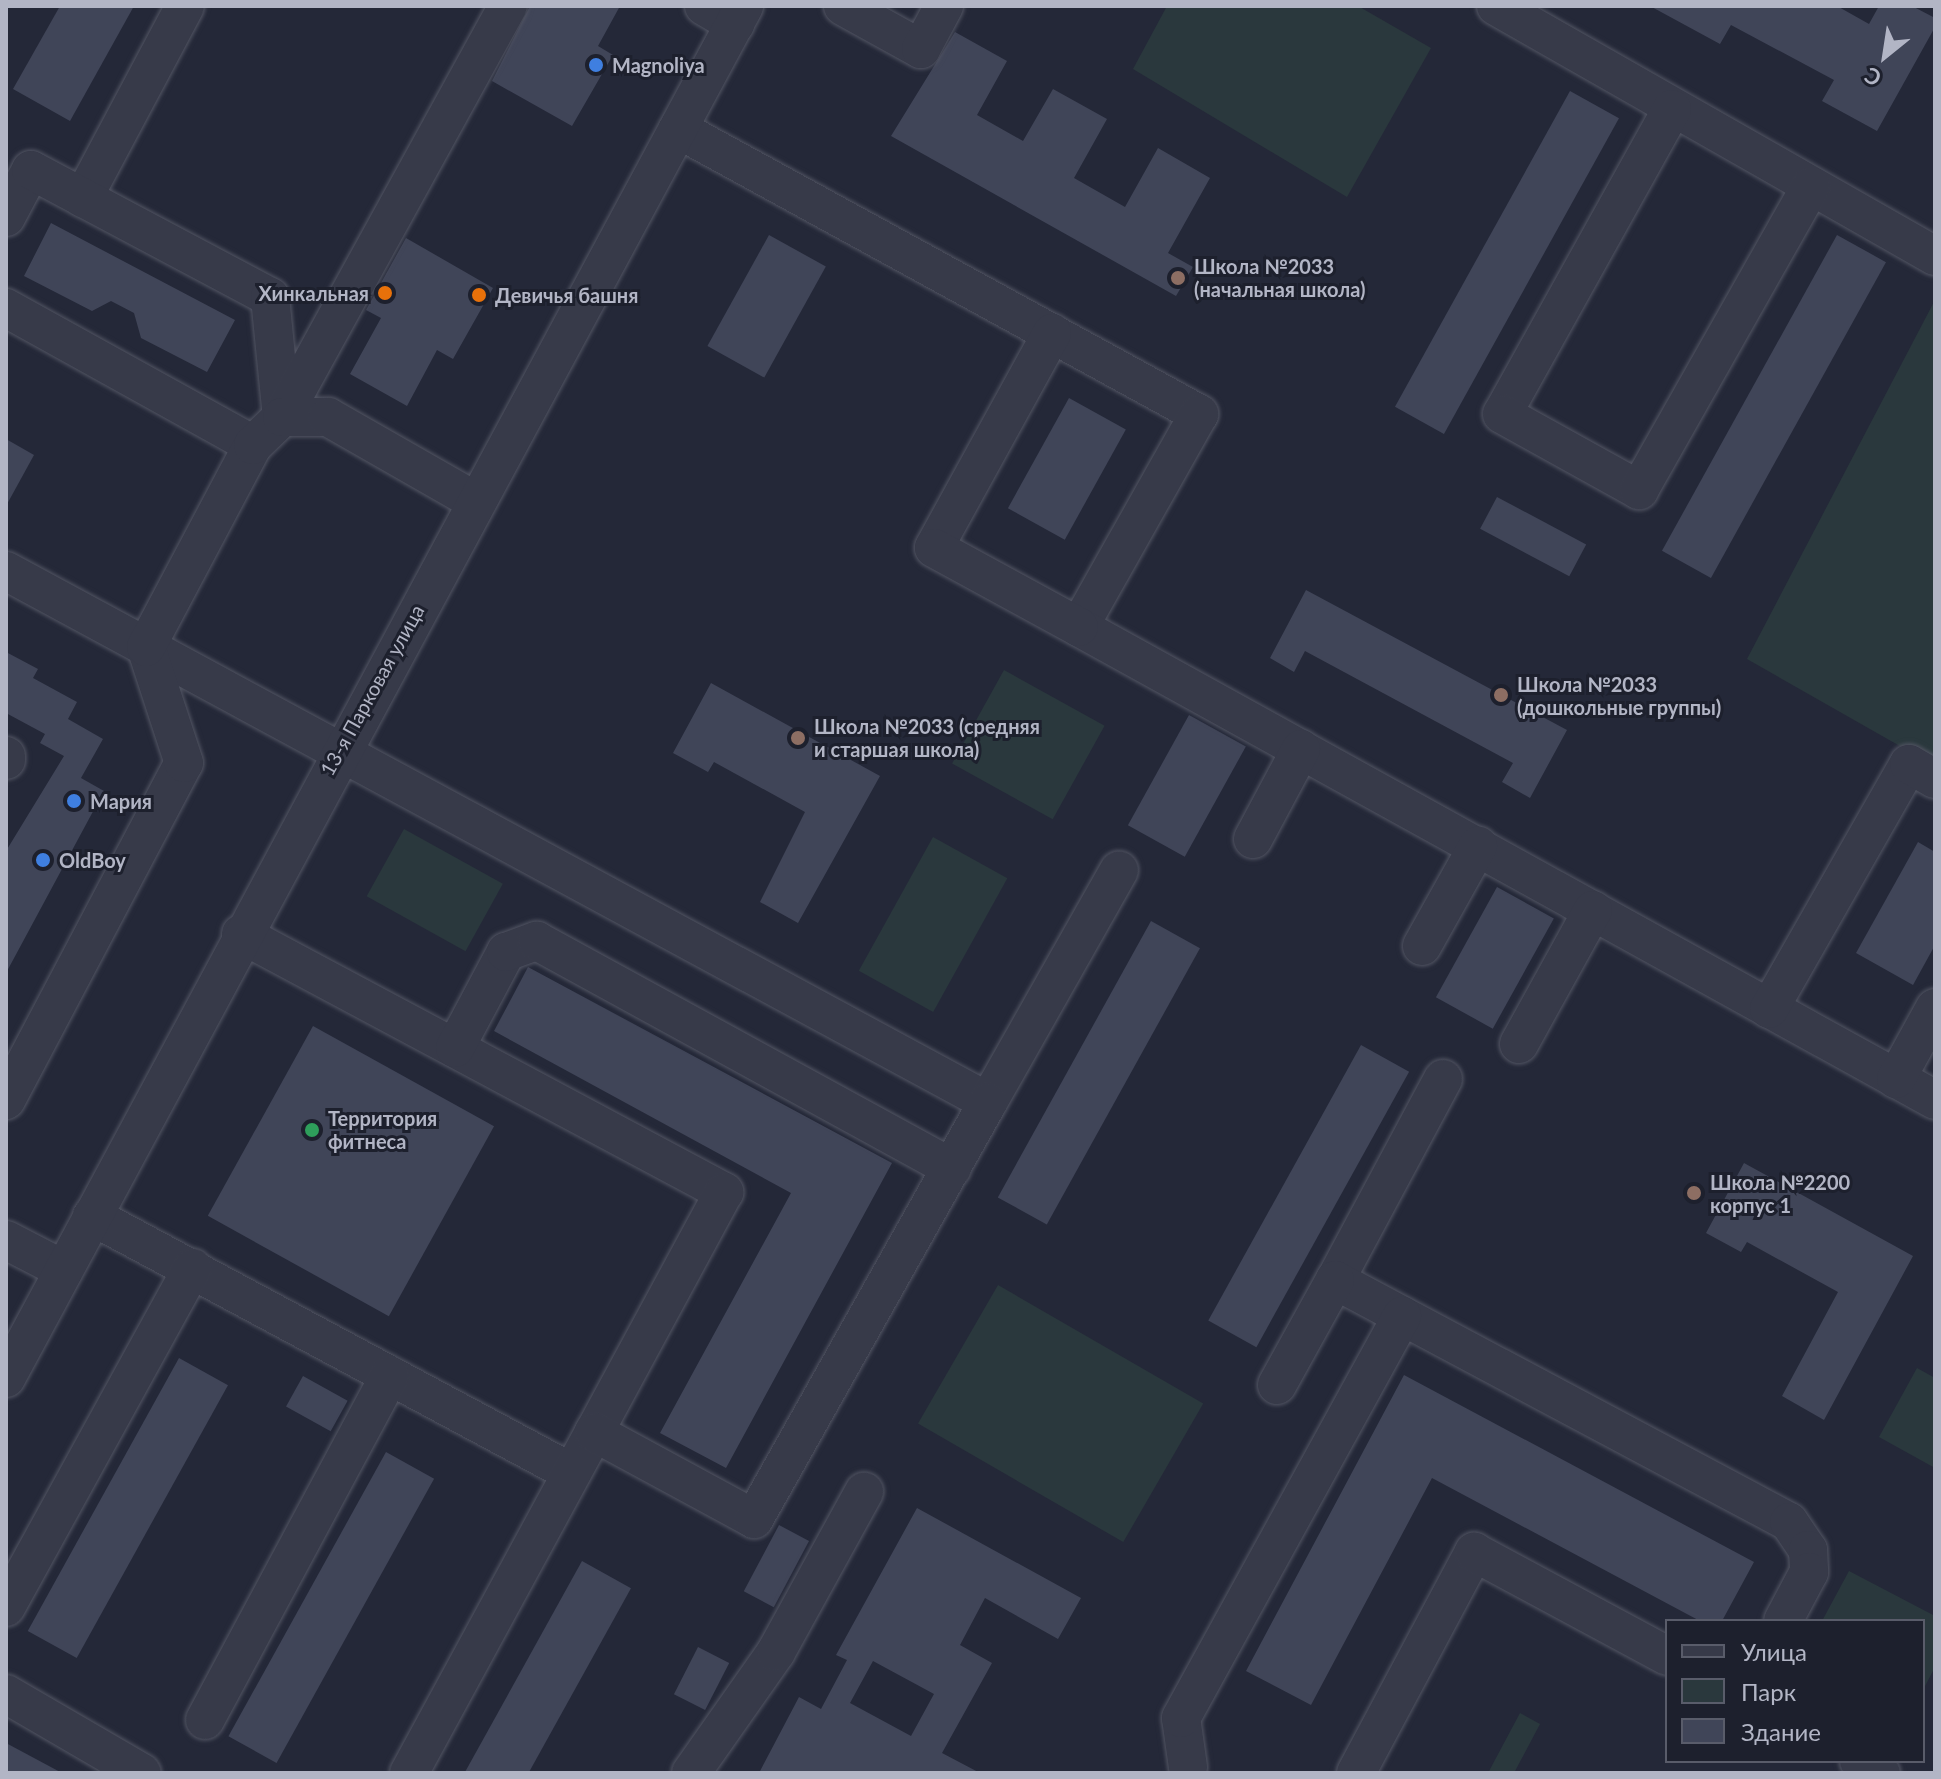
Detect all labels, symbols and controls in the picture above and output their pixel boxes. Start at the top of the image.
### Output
north arrow [1845,16,1925,96]
place label: Magnoliya [612,53,705,77]
marker: Magnoliya [587,56,605,74]
text: С [1860,62,1886,93]
place label: Школа №2033 (начальная школа) [1194,254,1365,301]
marker: Школа №2033 (начальная школа) [1169,269,1187,287]
place label: Хинкальная [258,281,369,305]
place label: Девичья башня [495,283,638,307]
marker: Хинкальная [376,284,394,302]
marker: Девичья башня [470,286,488,304]
street label: 13-я Парковая улица [315,600,429,780]
place label: Школа №2033 (дошкольные группы) [1517,672,1721,719]
marker: Школа №2033 (дошкольные группы) [1492,686,1510,704]
place label: Школа №2033 (средняя и старшая школа) [814,714,1040,761]
marker: Школа №2033 (средняя и старшая школа) [789,729,807,747]
place label: Мария [90,789,152,813]
marker: Мария [65,792,83,810]
place label: OldBoy [59,848,126,872]
marker: OldBoy [34,851,52,869]
place label: Территория фитнеса [328,1106,437,1153]
marker: Территория фитнеса [303,1121,321,1139]
place label: Школа №2200 корпус 1 [1710,1170,1850,1217]
marker: Школа №2200 корпус 1 [1685,1184,1703,1202]
legend [1665,1619,1925,1763]
text: Улица [1741,1637,1807,1666]
text: Парк [1741,1677,1796,1706]
text: Здание [1741,1717,1821,1746]

